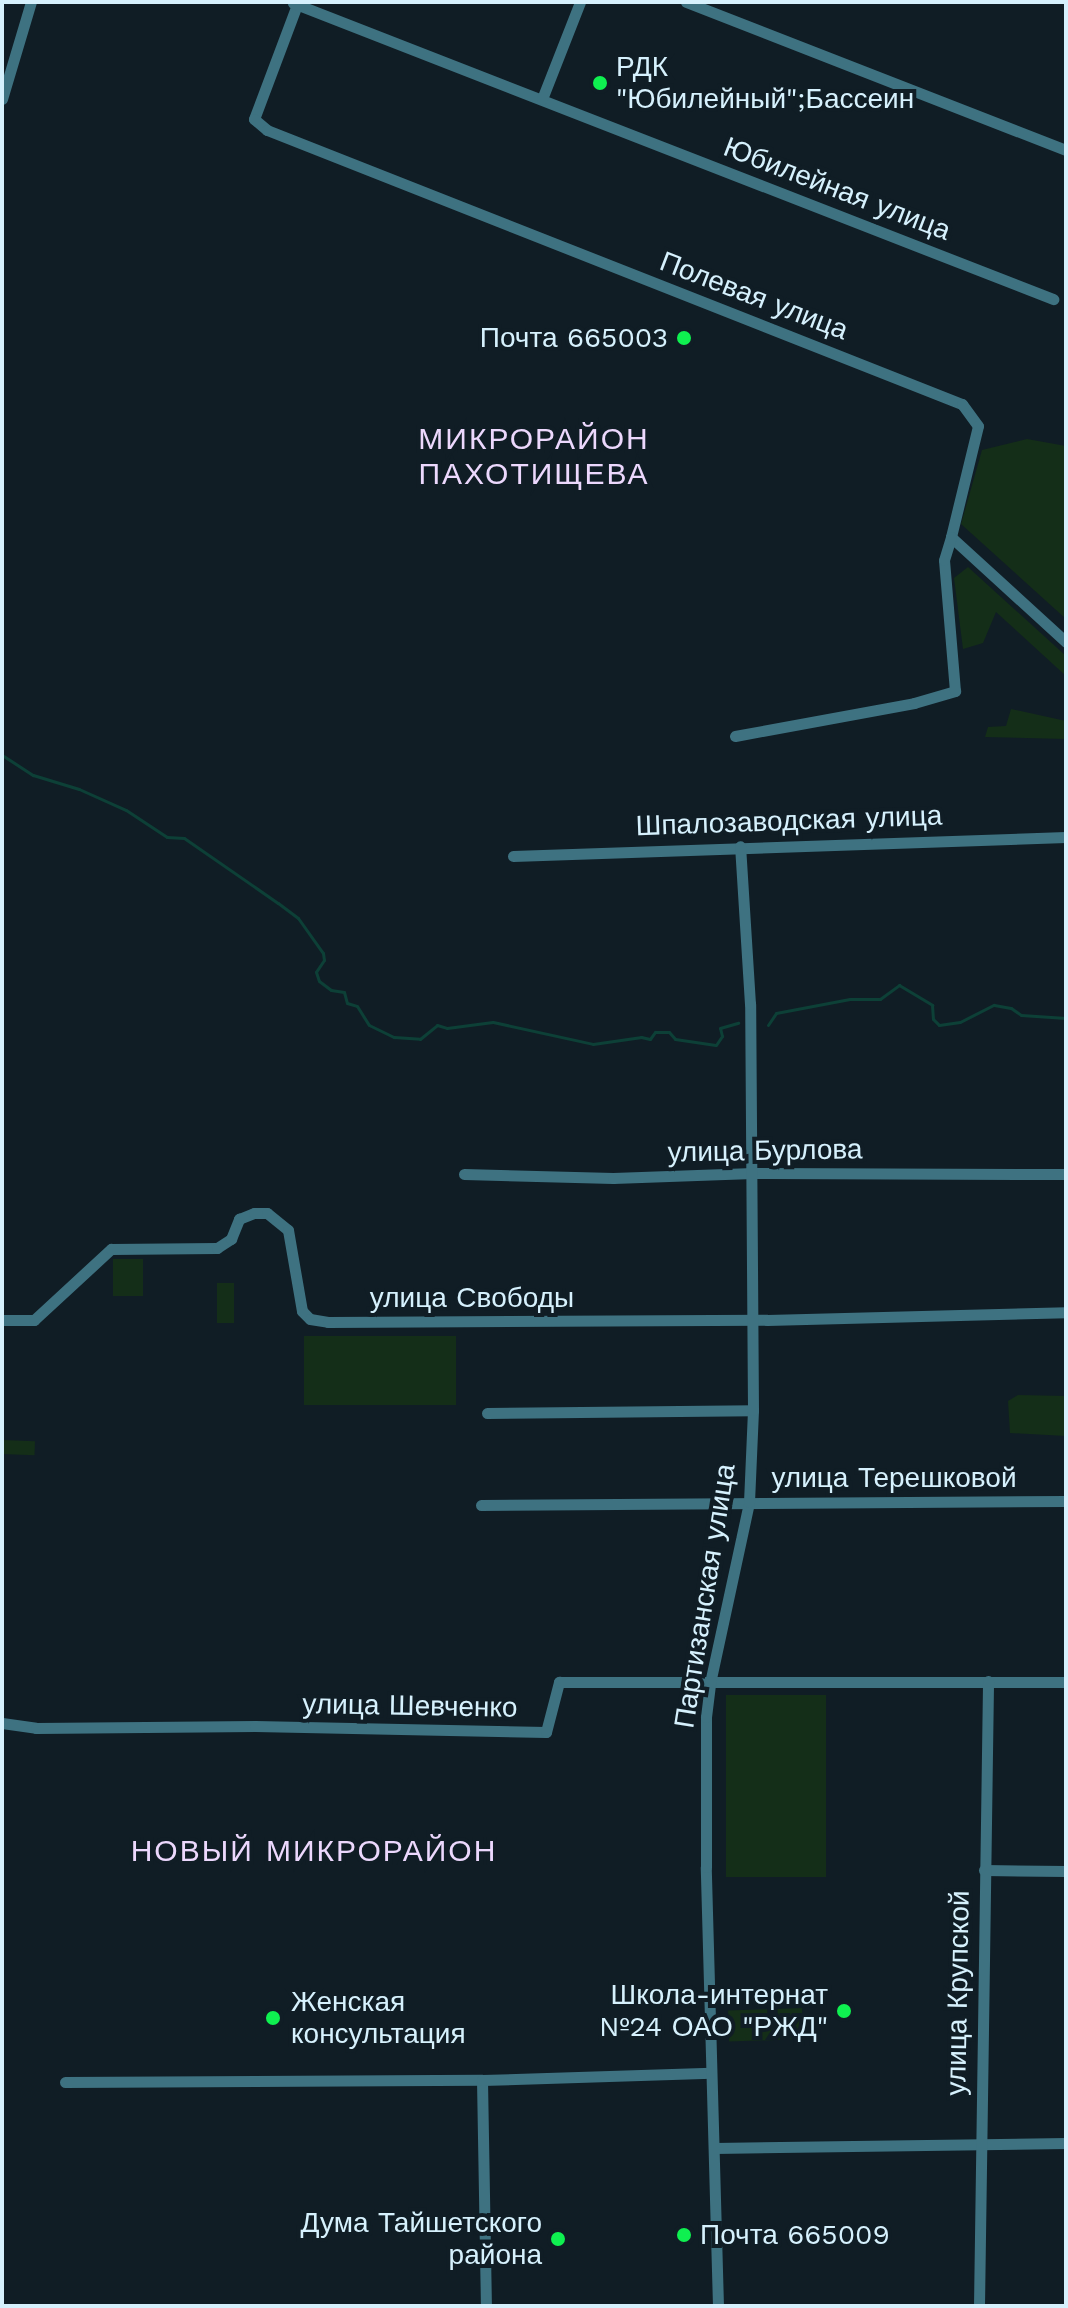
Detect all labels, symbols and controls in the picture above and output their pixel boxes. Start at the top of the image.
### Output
place label: РДК "Юбилейный";Бассеин [616,50,914,116]
marker: РДК "Юбилейный";Бассеин [591,74,609,92]
street label: Юбилейная улица [719,130,955,248]
street label: Полевая улица [655,245,853,347]
place label: Почта 665003 [480,321,668,355]
marker: Почта 665003 [675,329,693,347]
district label: МИКРОРАЙОН ПАХОТИЩЕВА [418,421,650,492]
street label: Шпалозаводская улица [635,799,943,843]
street label: улица Бурлова [667,1133,863,1169]
street label: улица Свободы [370,1281,574,1315]
street label: Партизанская улица [668,1461,742,1731]
street label: улица Терешковой [771,1461,1017,1495]
street label: улица Шевченко [302,1687,518,1725]
district label: НОВЫЙ МИКРОРАЙОН [131,1833,497,1869]
street label: улица Крупской [939,1890,977,2096]
place label: Школа-интернат №24 ОАО "РЖД" [599,1978,828,2044]
place label: Женская консультация [291,1985,466,2051]
marker: Школа-интернат №24 ОАО "РЖД" [835,2002,853,2020]
marker: Женская консультация [262,2007,284,2029]
place label: Дума Тайшетского района [300,2206,542,2272]
place label: Почта 665009 [700,2218,890,2252]
marker: Почта 665009 [675,2226,693,2244]
marker: Дума Тайшетского района [549,2230,567,2248]

